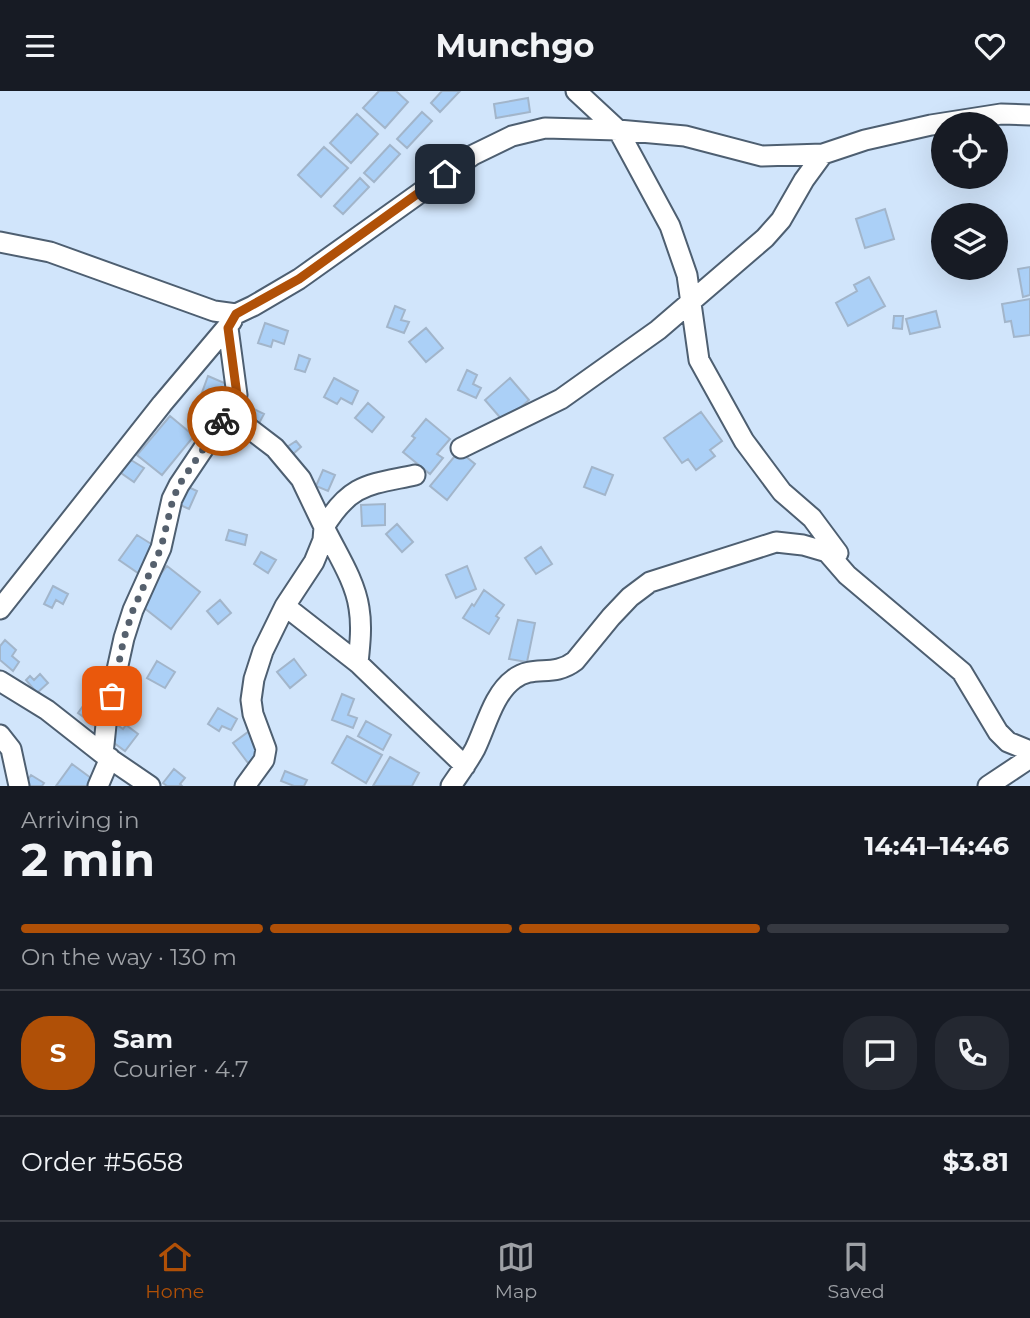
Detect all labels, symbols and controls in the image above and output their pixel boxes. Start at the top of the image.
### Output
text: Munchgo [435,26,595,65]
icon: menu [21,27,59,65]
icon: heart [971,27,1009,65]
map controls [931,112,1008,280]
button: locate [931,112,1008,189]
pin [415,144,475,204]
icon: home [426,155,464,193]
button: layers [931,203,1008,280]
courier [187,386,257,456]
icon: bike [203,402,241,440]
pin [82,666,142,726]
icon: bag [93,677,131,715]
text: Arriving in [21,806,140,834]
text: 14:41–14:46 [864,830,1009,862]
text: 2 min [21,831,155,888]
text: On the way · 130 m [21,943,237,971]
button: chat [843,1016,917,1090]
button: phone [935,1016,1009,1090]
text: Sam [113,1023,173,1055]
text: S [50,1037,66,1069]
text: Courier · 4.7 [113,1055,249,1083]
text: Order #5658 [21,1146,183,1178]
text: $3.81 [943,1146,1009,1178]
tab: Home [145,1238,204,1303]
tab: Map [495,1238,537,1303]
tab: Saved [828,1238,885,1303]

